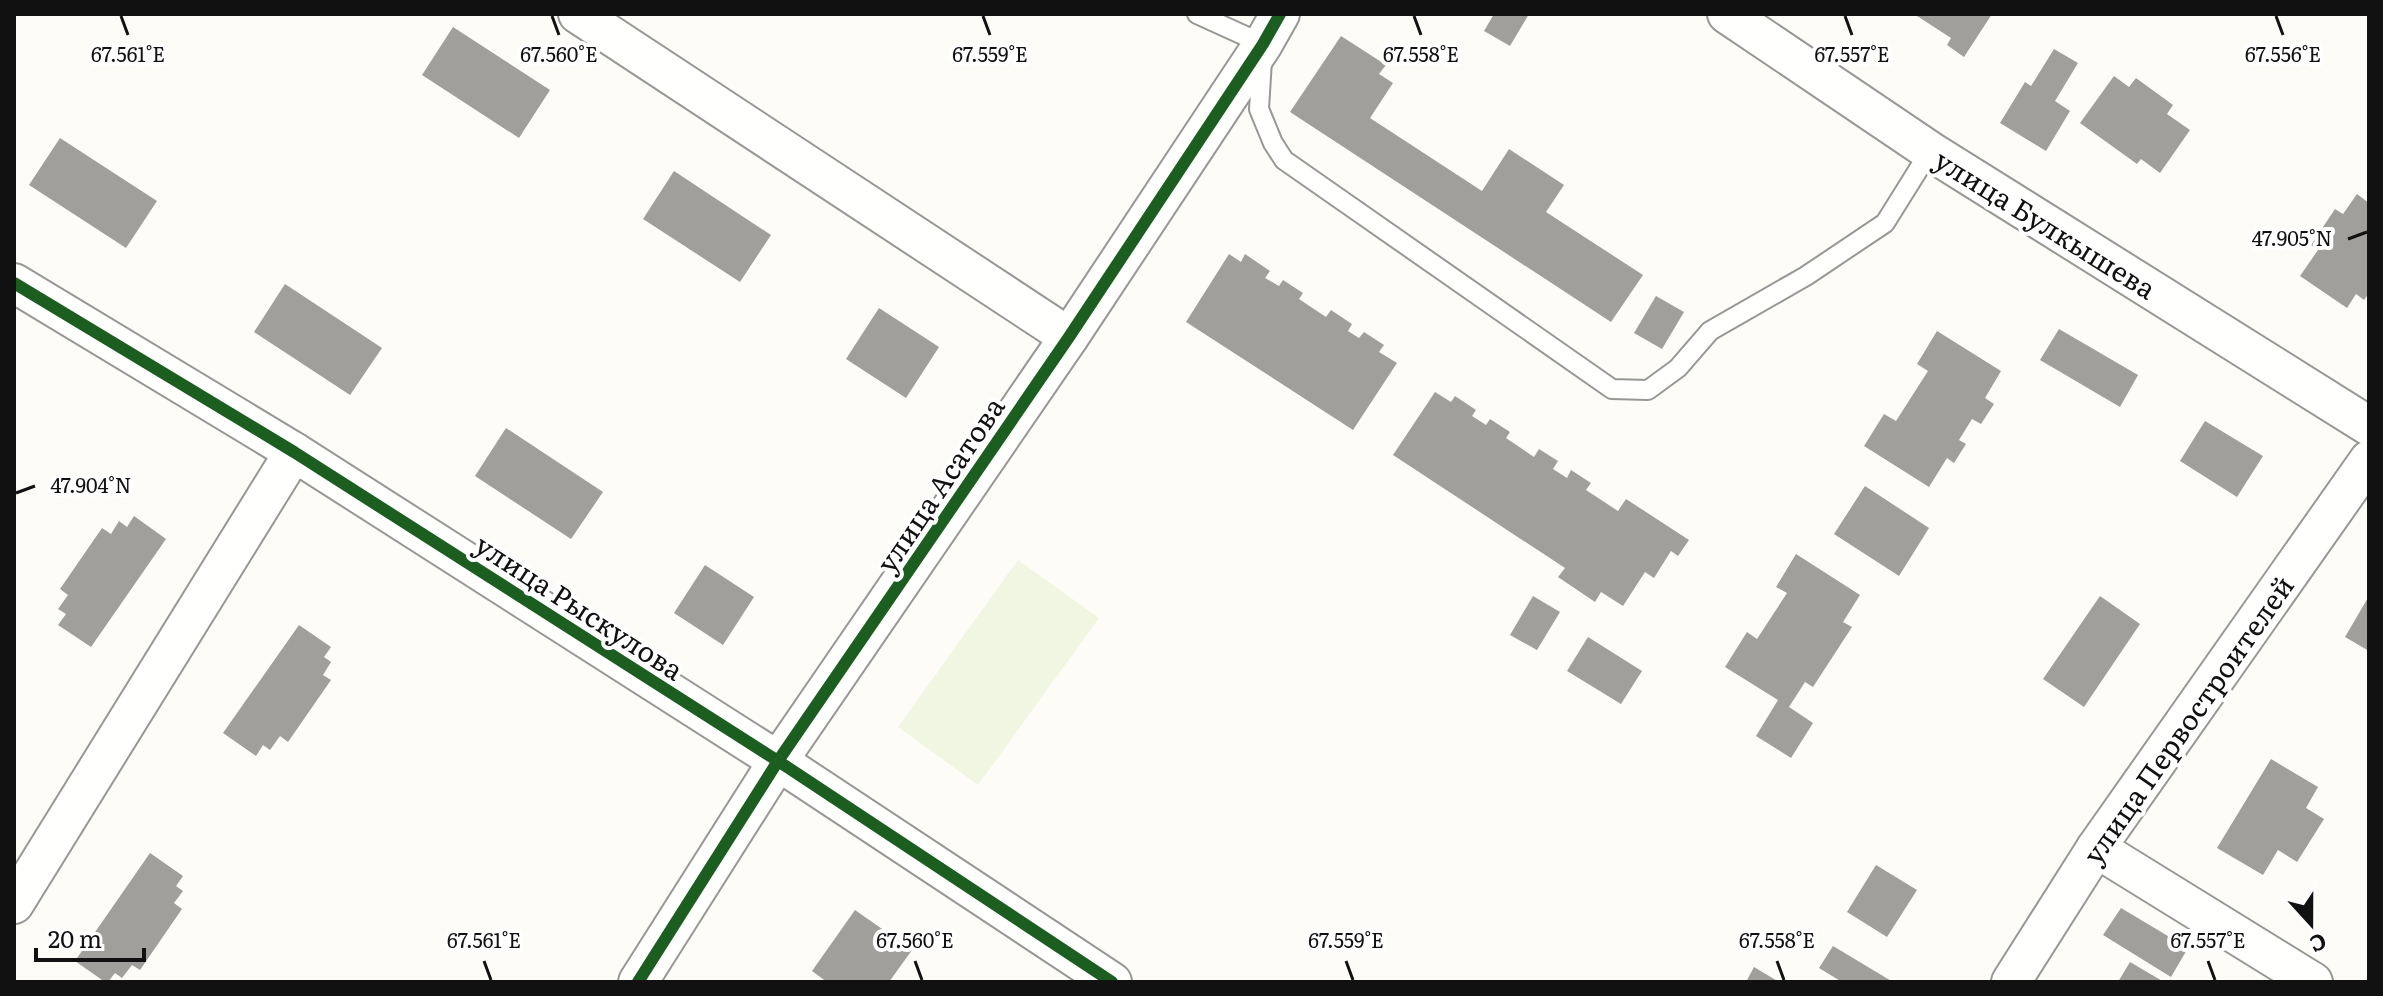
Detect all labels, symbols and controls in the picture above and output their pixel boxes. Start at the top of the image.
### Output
text: 67.561°E [91,38,165,68]
text: 67.560°E [520,38,598,68]
text: 67.559°E [952,38,1028,68]
text: 67.558°E [1383,38,1459,68]
text: 67.557°E [1814,38,1890,68]
text: 67.556°E [2245,38,2321,68]
street label: улица Булкышева [1927,138,2165,308]
text: 47.905°N [2252,222,2332,252]
street label: улица Асатова [865,388,1013,580]
text: 47.904°N [50,469,132,499]
street label: улица Рыскулова [467,523,693,689]
street label: улица Первостроителей [2071,566,2303,872]
north arrow [2271,884,2351,964]
scale bar [36,912,144,962]
text: 20 m [48,920,102,955]
text: 67.561°E [447,924,521,954]
text: 67.560°E [876,924,954,954]
text: 67.559°E [1308,924,1384,954]
text: 67.558°E [1739,924,1815,954]
text: 67.557°E [2170,924,2246,954]
text: С [2305,926,2332,962]

